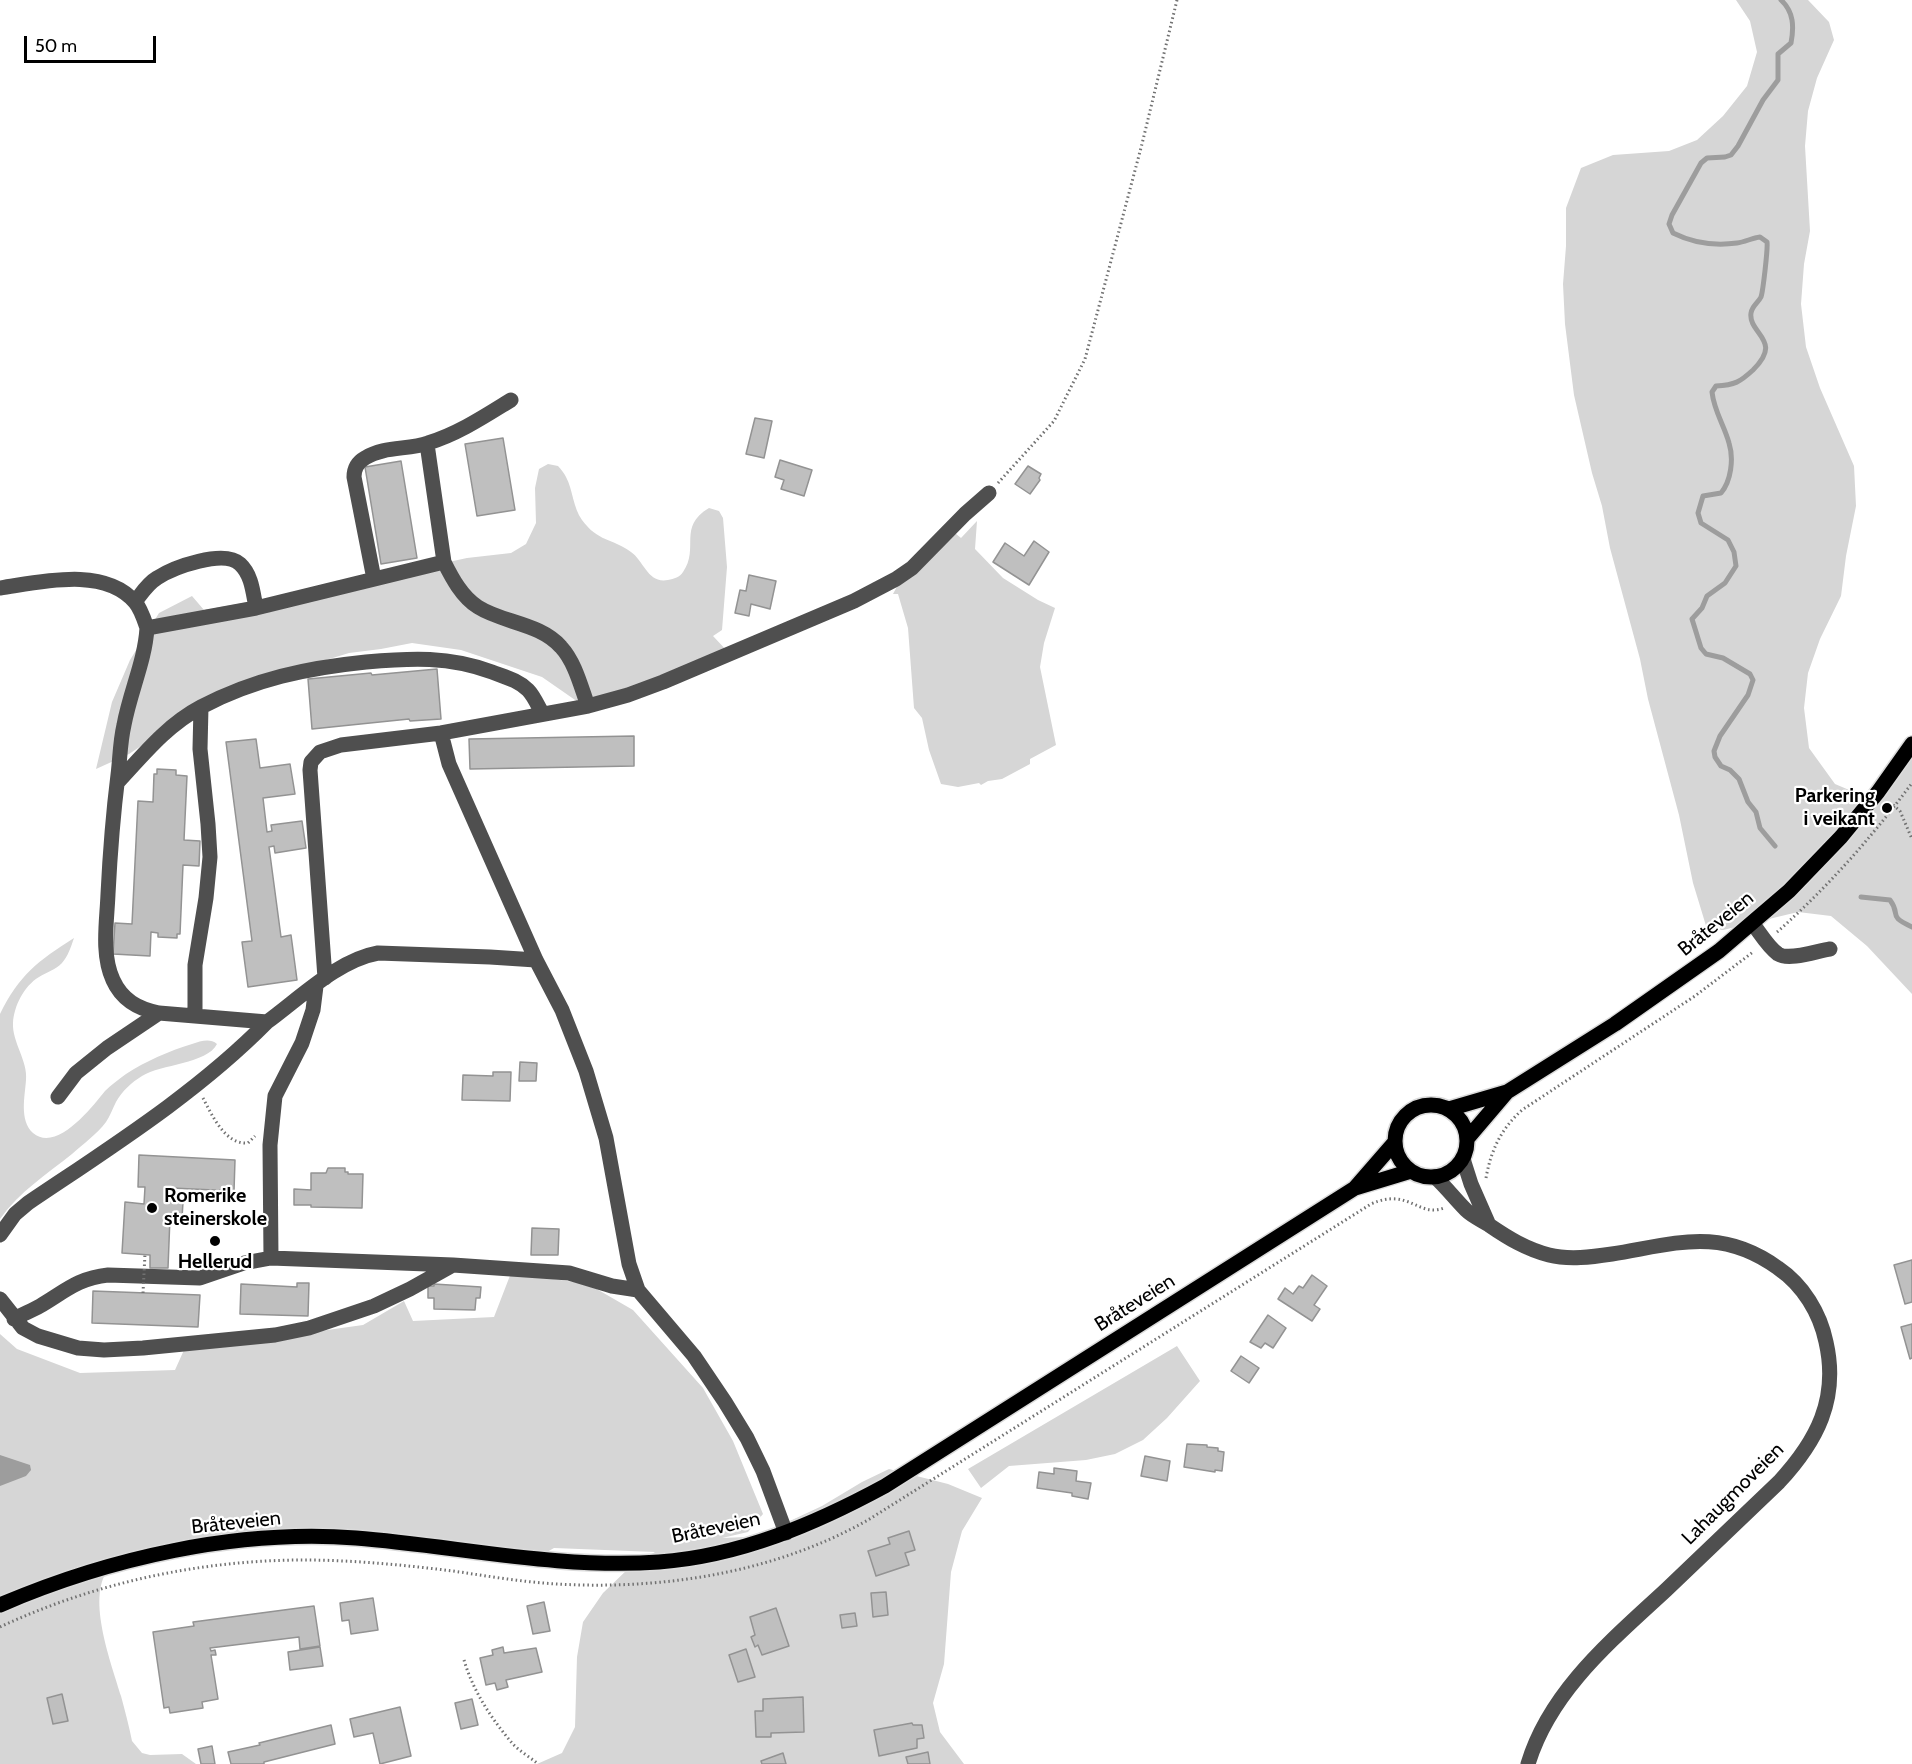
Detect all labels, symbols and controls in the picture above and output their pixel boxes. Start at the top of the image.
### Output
scale bar [27,24,159,62]
text: 50 m [35,35,77,57]
place label: Parkering i veikant [1795,784,1875,831]
marker: Parkering i veikant [1880,801,1894,815]
street label: Bråteveien [1674,886,1758,962]
place label: Romerike steinerskole [164,1184,267,1231]
marker: Romerike steinerskole [145,1201,159,1215]
marker: Hellerud [208,1234,222,1248]
place label: Hellerud [178,1250,252,1274]
street label: Bråteveien [1091,1269,1179,1337]
street label: Lahaugmoveien [1677,1438,1789,1550]
street label: Bråteveien [190,1506,282,1540]
street label: Bråteveien [670,1507,762,1549]

